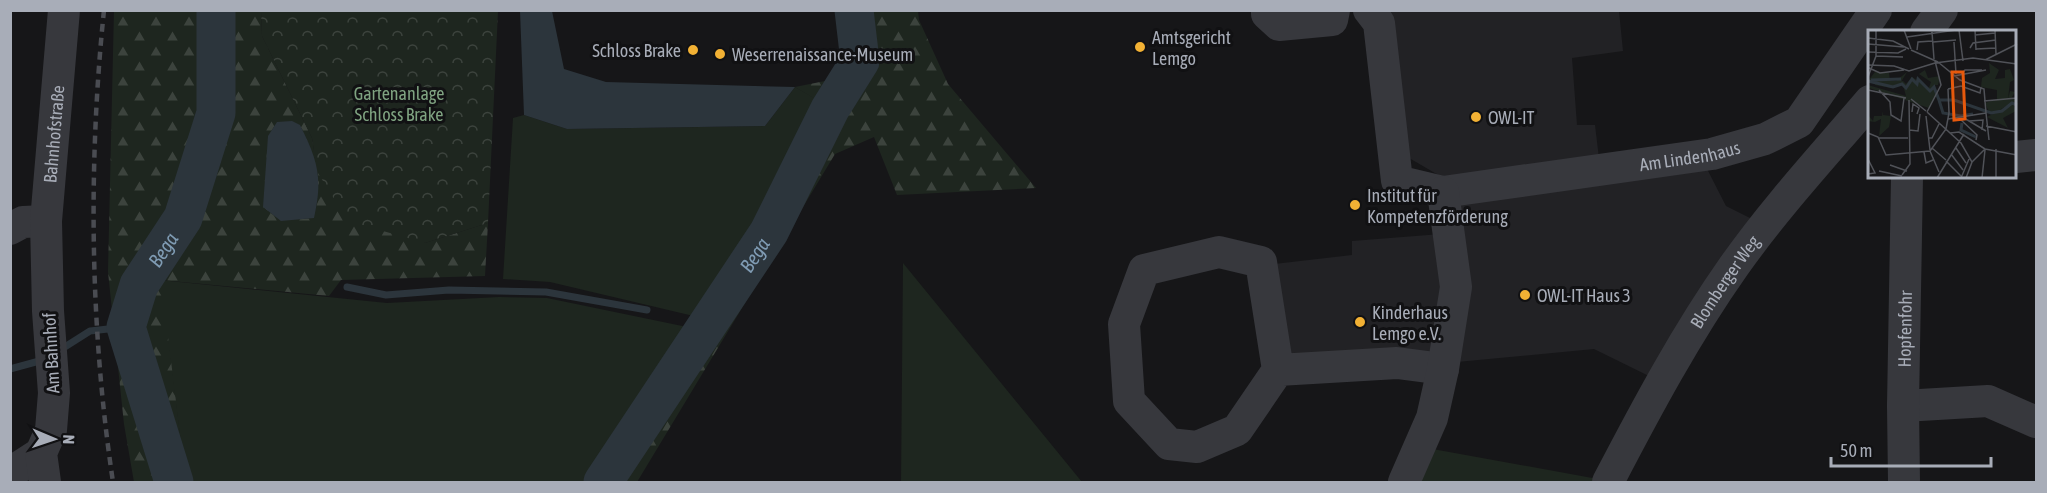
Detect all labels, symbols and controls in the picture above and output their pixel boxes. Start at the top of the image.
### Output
place label: Amtsgericht Lemgo [1152,27,1231,69]
inset map [1868,30,2017,178]
place label: Schloss Brake [592,40,681,61]
marker: Amtsgericht Lemgo [1133,40,1147,54]
marker: Schloss Brake [686,43,700,57]
place label: Weserrenaissance-Museum [732,44,913,65]
marker: Weserrenaissance-Museum [713,47,727,61]
park label: Gartenanlage Schloss Brake [354,83,444,125]
street label: Bahnhofstraße [39,84,68,184]
place label: OWL-IT [1488,107,1535,128]
marker: OWL-IT [1469,110,1483,124]
street label: Am Lindenhaus [1638,136,1742,175]
place label: Institut für Kompetenzförderung [1367,185,1508,227]
marker: Institut für Kompetenzförderung [1348,198,1362,212]
water label: Bega [143,228,182,271]
street label: Blomberger Weg [1685,231,1764,332]
water label: Bega [734,233,774,276]
place label: OWL-IT Haus 3 [1537,285,1631,306]
marker: OWL-IT Haus 3 [1518,288,1532,302]
street label: Hopfenfohr [1893,290,1916,368]
place label: Kinderhaus Lemgo e.V. [1372,302,1448,344]
street label: Am Bahnhof [38,312,64,394]
marker: Kinderhaus Lemgo e.V. [1353,315,1367,329]
north arrow [24,409,84,469]
scale bar [1831,430,1992,468]
text: N [60,434,78,445]
text: 50 m [1840,440,1872,461]

